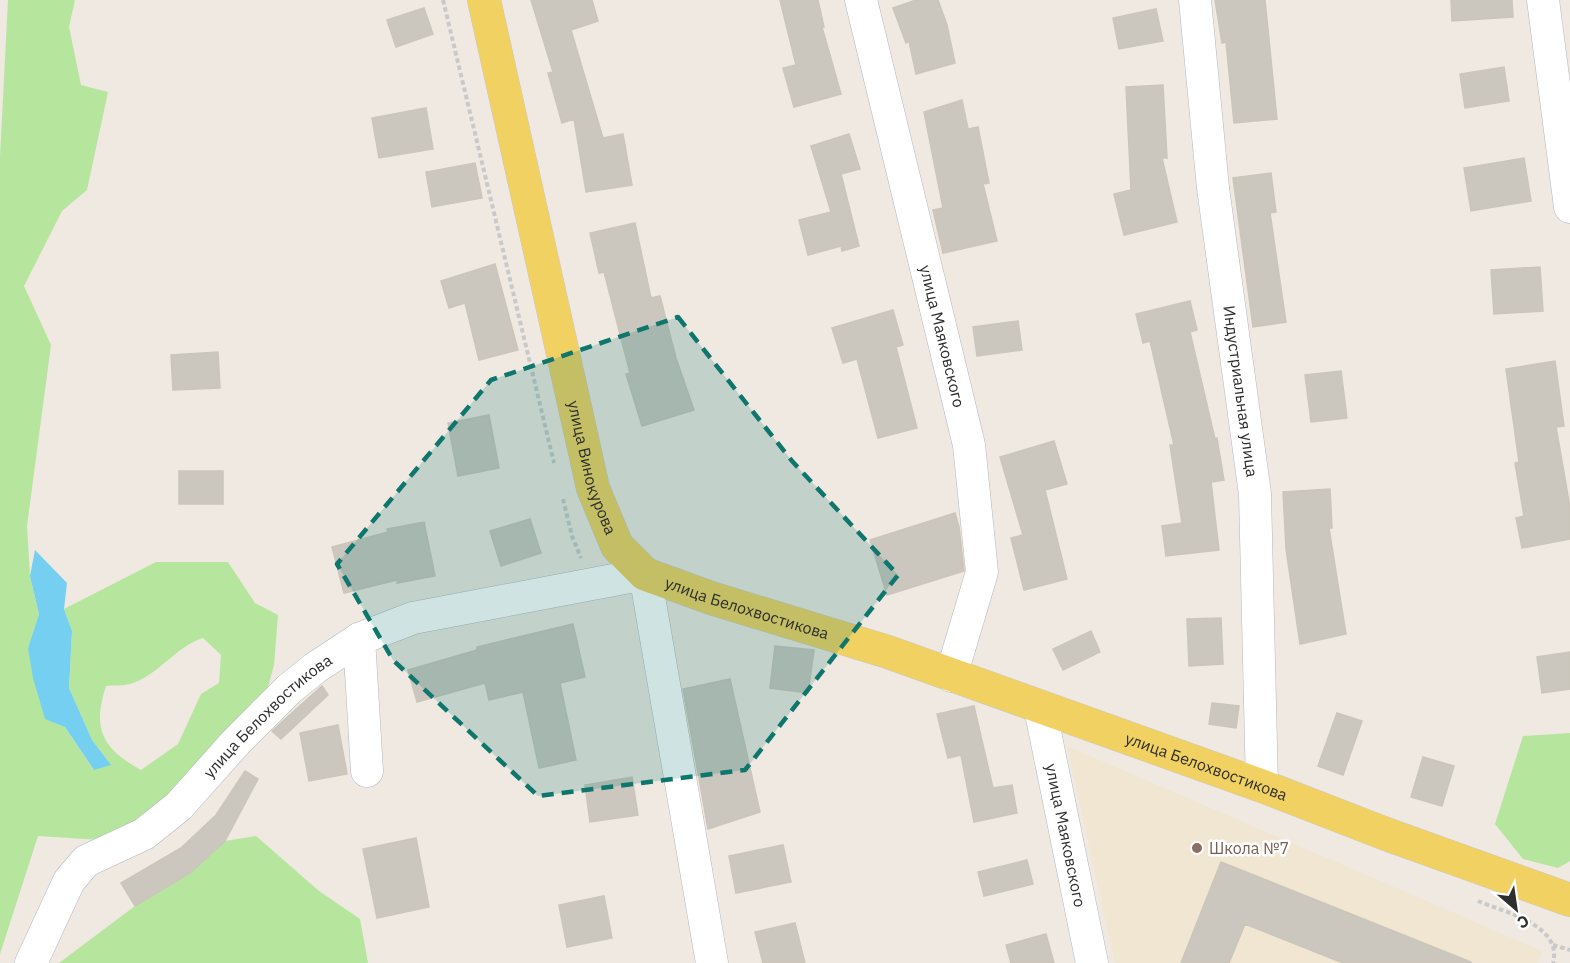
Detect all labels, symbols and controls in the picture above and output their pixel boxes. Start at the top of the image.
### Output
street label: улица Маяковского [916,263,970,410]
street label: Индустриальная улица [1219,304,1263,479]
street label: улица Винокурова [564,399,621,538]
street label: улица Белохвостикова [662,572,832,644]
street label: улица Белохвостикова [199,649,336,782]
street label: улица Белохвостикова [1123,728,1291,805]
street label: улица Маяковского [1042,762,1090,909]
place label: Школа №7 [1209,838,1289,858]
marker: Школа №7 [1190,841,1204,855]
north arrow [1486,879,1546,939]
text: С [1514,911,1533,933]

